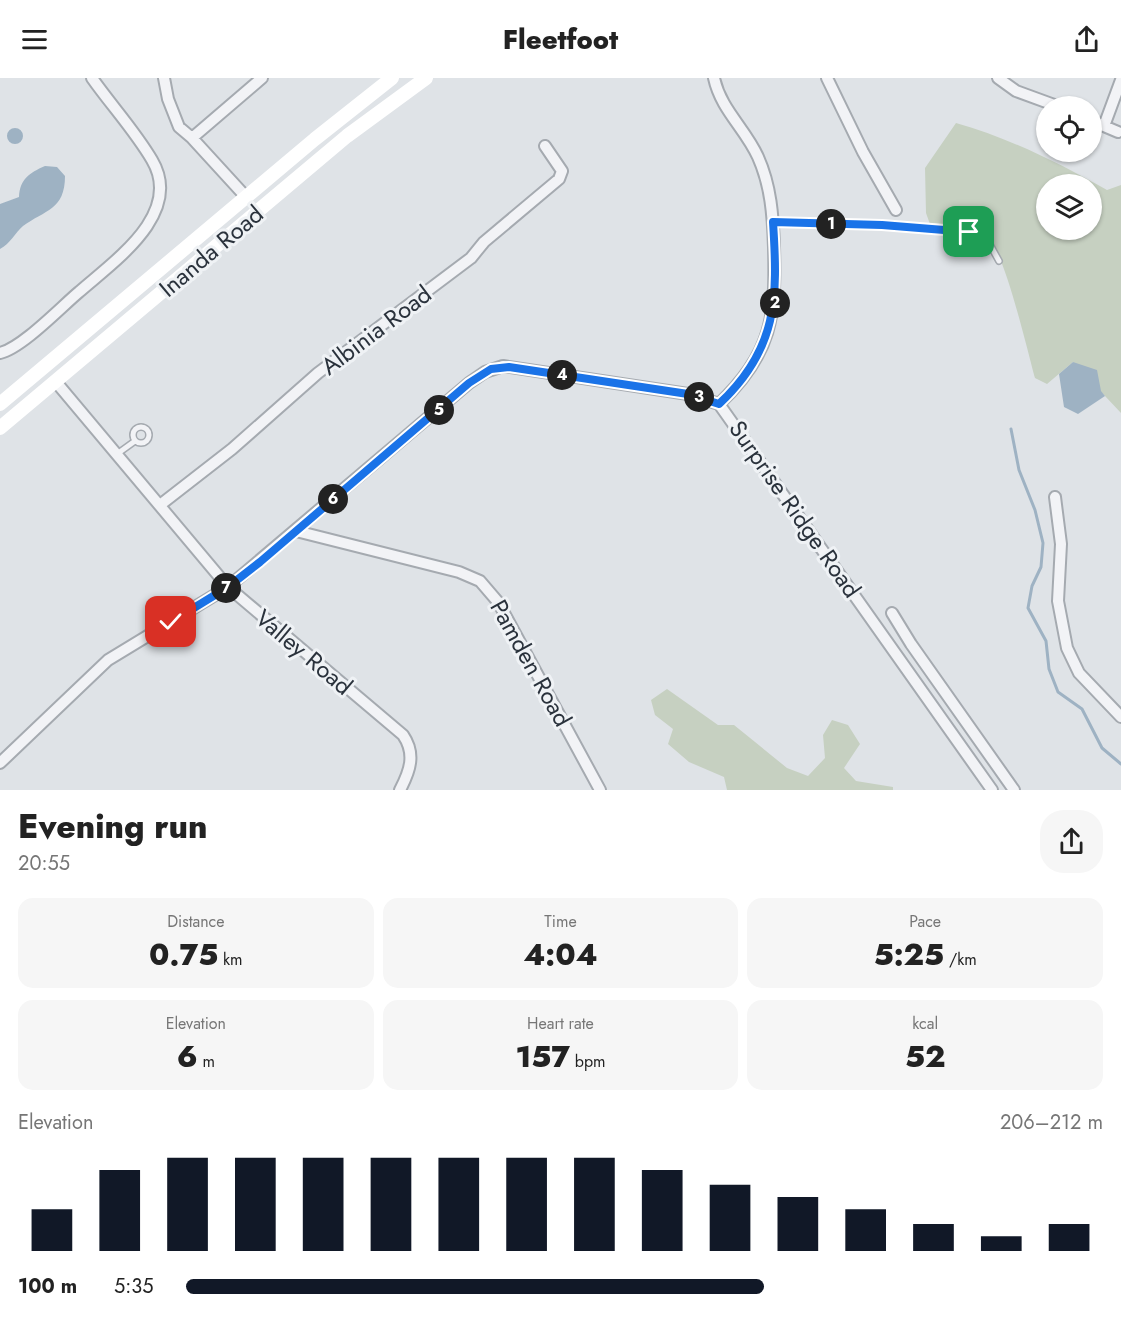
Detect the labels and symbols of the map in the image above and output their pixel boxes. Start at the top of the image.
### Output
street label: Inanda Road [151,197,271,305]
pin [943,206,994,257]
pin: 1 [816,209,846,239]
street label: Albinia Road [313,277,439,383]
pin: 2 [760,288,790,318]
pin: 4 [547,360,577,390]
pin: 3 [684,382,714,412]
pin: 5 [424,395,454,425]
street label: Surprise Ridge Road [721,413,869,605]
pin: 6 [318,484,348,514]
pin: 7 [211,573,241,603]
street label: Pamden Road [482,593,580,733]
pin [145,596,196,647]
street label: Valley Road [248,601,360,703]

